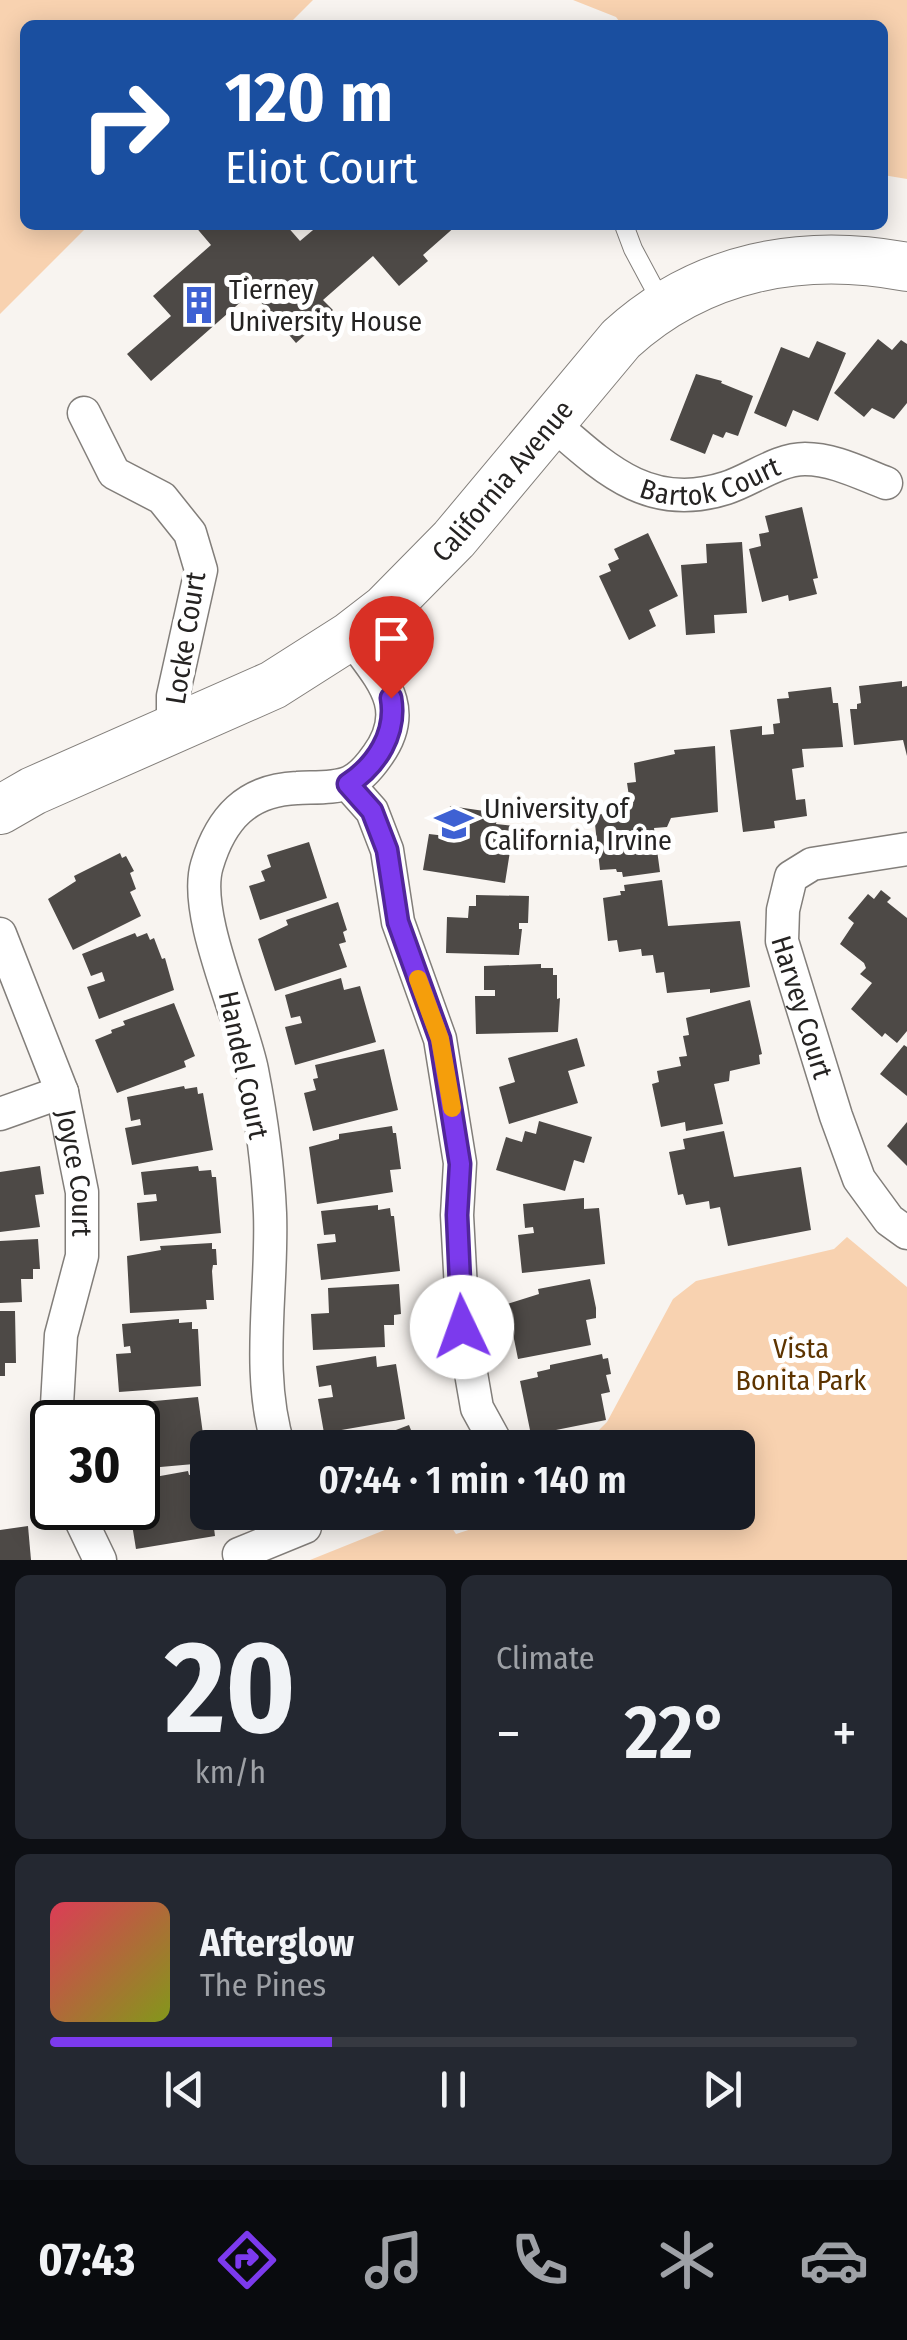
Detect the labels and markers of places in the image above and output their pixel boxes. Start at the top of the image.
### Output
place label: Tierney University House [229,273,422,338]
building icon: Tierney University House [178,284,220,326]
pin [349,596,434,699]
place label: University of California, Irvine [484,792,672,857]
school or university icon: University of California, Irvine [433,803,475,845]

